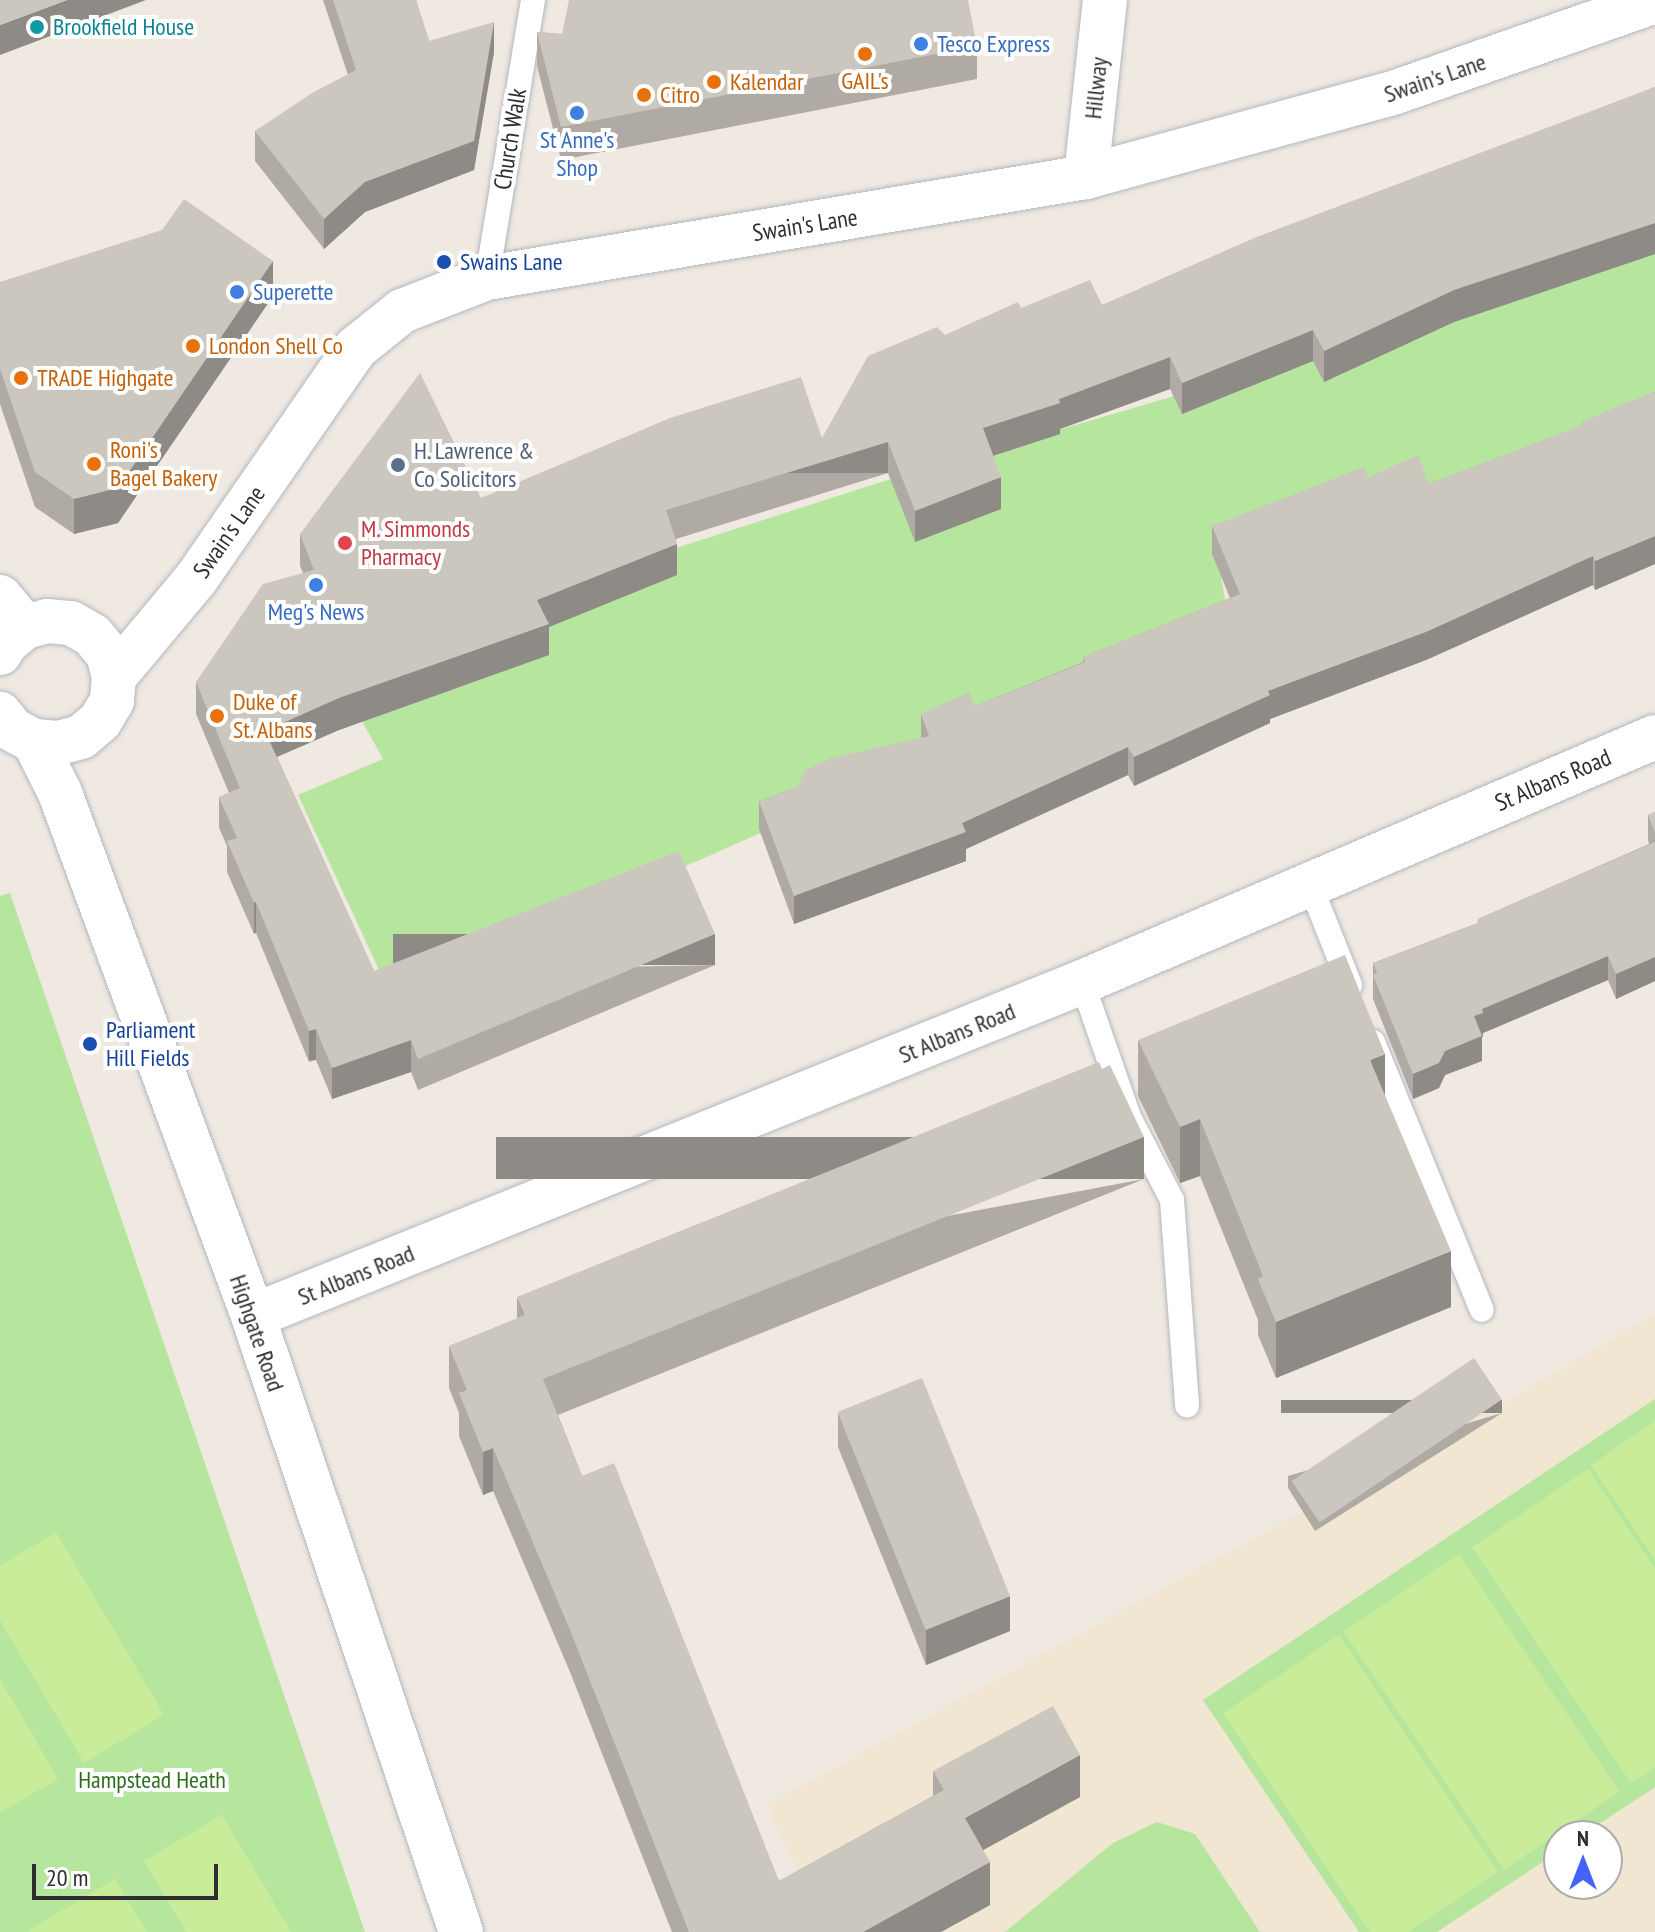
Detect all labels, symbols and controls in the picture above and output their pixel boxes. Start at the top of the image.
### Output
place label: Brookfield House [53,13,194,41]
marker: Brookfield House [28,18,46,36]
place label: Tesco Express [937,30,1050,58]
marker: Tesco Express [912,35,930,53]
marker: GAIL's [856,45,874,63]
street label: Swain's Lane [1380,47,1490,109]
street label: Hillway [1078,56,1114,120]
place label: GAIL's [841,67,889,95]
place label: Kalendar [730,68,804,96]
marker: Kalendar [705,73,723,91]
place label: Citro [660,81,700,109]
street label: Church Walk [488,86,532,192]
marker: Citro [635,86,653,104]
marker: St Anne's Shop [568,104,586,122]
place label: St Anne's Shop [539,126,615,182]
street label: Swain's Lane [751,203,859,247]
place label: Swains Lane [460,248,563,276]
marker: Swains Lane [435,253,453,271]
place label: Superette [253,278,333,306]
marker: Superette [228,283,246,301]
place label: London Shell Co [209,332,343,360]
marker: London Shell Co [184,337,202,355]
place label: TRADE Highgate [37,364,173,392]
marker: TRADE Highgate [12,369,30,387]
place label: Roni's Bagel Bakery [110,436,217,492]
place label: H. Lawrence & Co Solicitors [414,437,536,493]
marker: Roni's Bagel Bakery [85,455,103,473]
marker: H. Lawrence & Co Solicitors [389,456,407,474]
street label: Swain's Lane [187,480,271,584]
place label: M. Simmonds Pharmacy [361,515,472,571]
marker: M. Simmonds Pharmacy [336,534,354,552]
marker: Meg's News [307,576,325,594]
place label: Meg's News [268,598,364,626]
place label: Duke of St. Albans [233,688,315,744]
marker: Duke of St. Albans [208,707,226,725]
street label: St Albans Road [1490,743,1616,817]
street label: St Albans Road [894,996,1020,1070]
place label: Parliament Hill Fields [106,1016,195,1072]
marker: Parliament Hill Fields [81,1035,99,1053]
street label: St Albans Road [293,1238,419,1312]
street label: Highgate Road [224,1271,290,1395]
park label: Hampstead Heath [78,1766,226,1794]
north arrow [1543,1820,1623,1900]
text: N [1577,1824,1589,1852]
scale bar [36,1848,222,1898]
text: 20 m [46,1862,88,1893]

